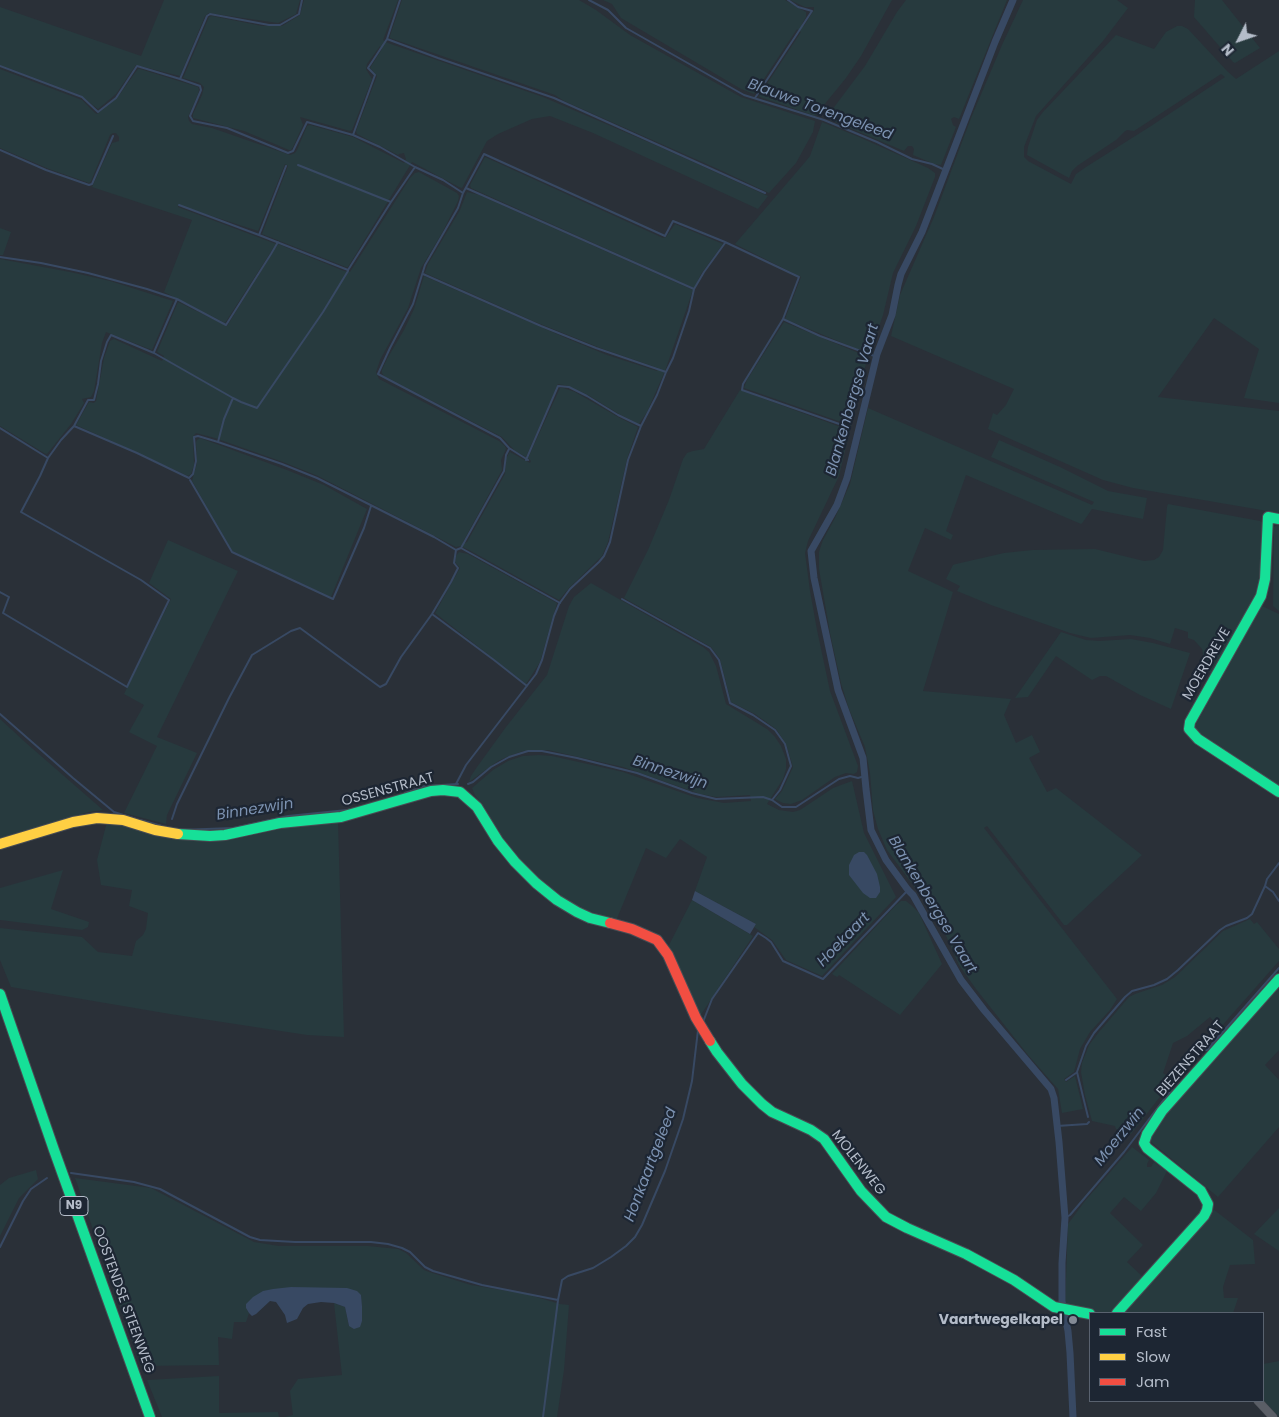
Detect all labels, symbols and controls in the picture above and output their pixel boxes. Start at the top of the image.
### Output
north arrow [1214,15,1264,65]
text: N [1217,39,1239,60]
water label: Blauwe Torengeleed [745,75,895,145]
water label: Blankenbergse Vaart [823,322,883,478]
street label: MOERDREVE [1179,625,1235,703]
water label: Binnezwijn [630,752,710,794]
street label: OSSENSTRAAT [340,770,436,810]
water label: Binnezwijn [215,795,295,825]
water label: Blankenbergse Vaart [884,833,980,977]
water label: Hoekaart [814,909,874,971]
street label: BIEZENSTRAAT [1154,1018,1228,1100]
water label: Moerzwin [1091,1104,1149,1170]
water label: Honkaartgeleed [621,1106,681,1224]
street label: MOLENWEG [827,1127,889,1199]
road number: N9 [60,1196,88,1216]
street label: OOSTENDSE STEENWEG [88,1224,158,1376]
place label: Vaartwegelkapel [939,1312,1063,1328]
legend [1089,1312,1264,1402]
marker: Vaartwegelkapel [1067,1314,1079,1326]
text: Fast [1136,1321,1167,1342]
text: Slow [1136,1346,1170,1367]
text: Jam [1136,1371,1170,1392]

